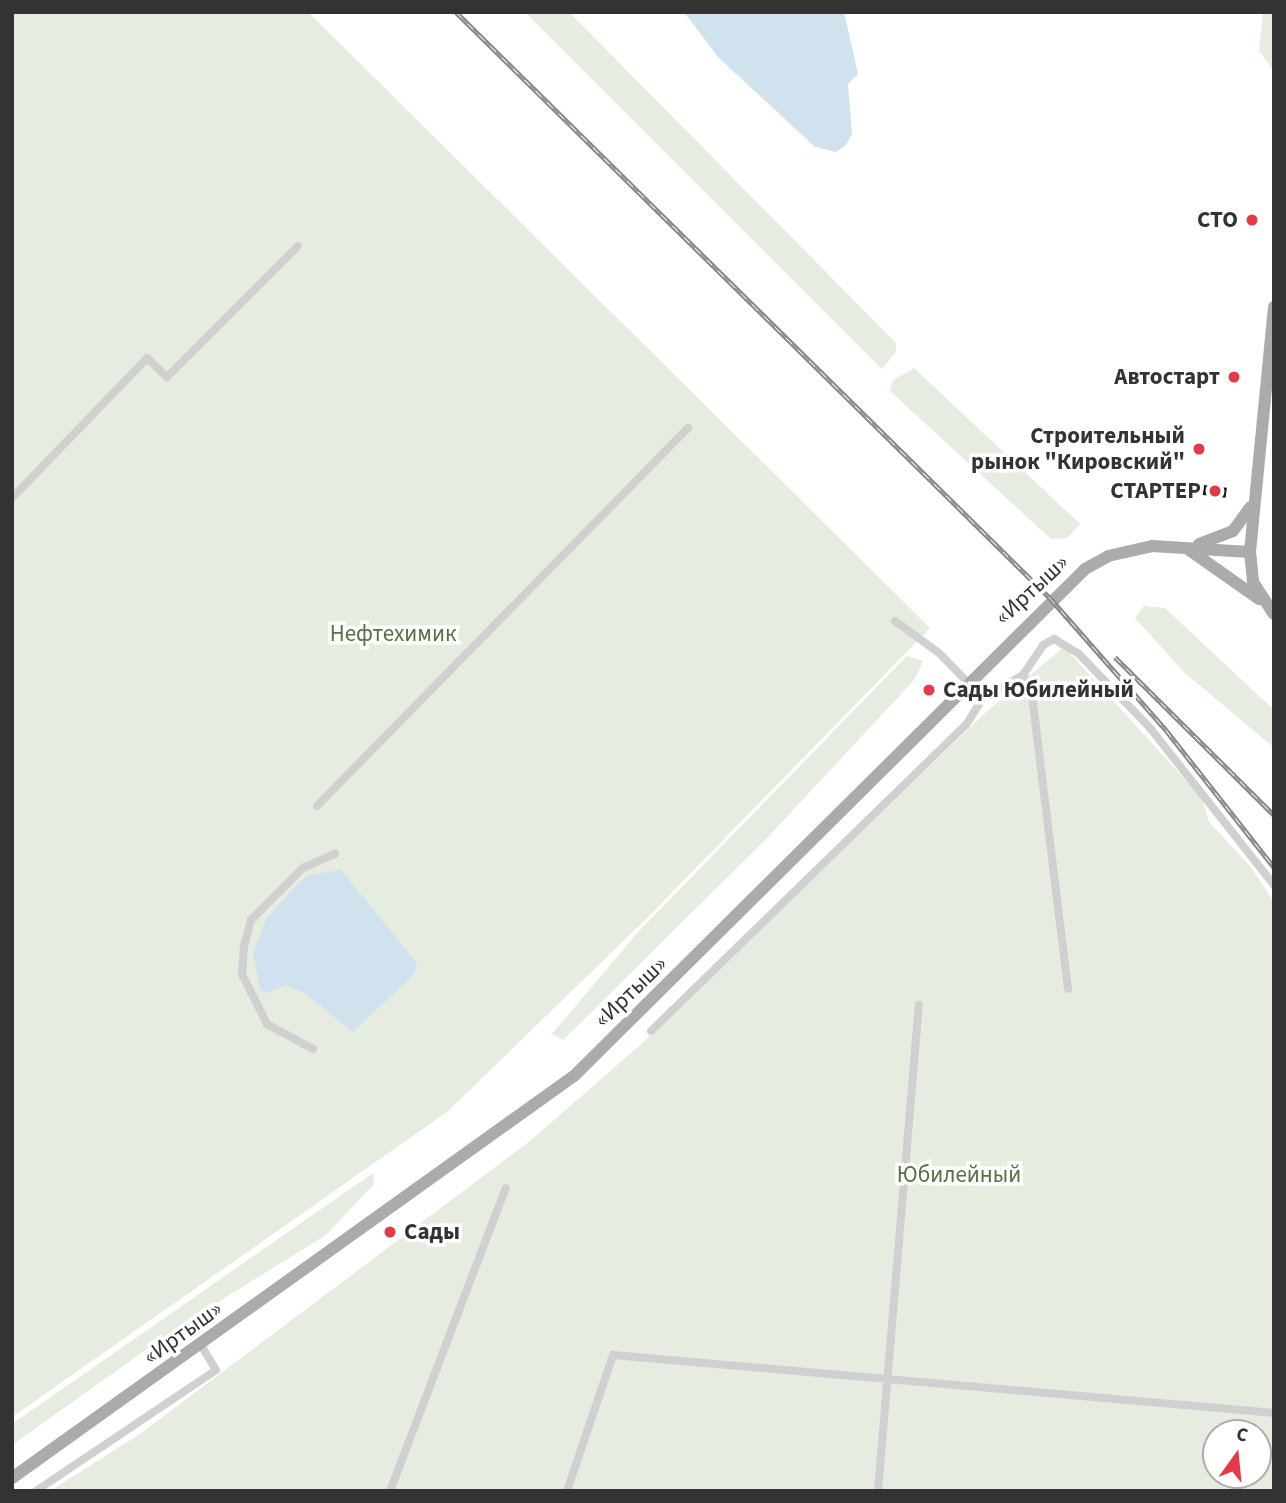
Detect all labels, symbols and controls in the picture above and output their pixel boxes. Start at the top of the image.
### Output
place label: СТО [1197,206,1238,234]
marker: СТО [1244,212,1260,228]
place label: Автостарт [1114,363,1220,391]
marker: Автостарт [1226,369,1242,385]
place label: Строительный рынок "Кировский" [971,422,1185,476]
marker: Строительный рынок "Кировский" [1191,441,1207,457]
place label: СТАРТЕР [1110,477,1201,505]
marker: СТАРТЕР [1207,483,1223,499]
street label: «Иртыш» [989,549,1075,631]
park label: Нефтехимик [330,620,456,648]
place label: Сады Юбилейный [943,676,1134,704]
marker: Сады Юбилейный [921,682,937,698]
street label: «Иртыш» [589,951,673,1033]
park label: Юбилейный [897,1161,1021,1189]
place label: Сады [404,1218,460,1246]
marker: Сады [382,1224,398,1240]
street label: «Иртыш» [138,1295,228,1371]
north arrow [1202,1419,1272,1489]
text: С [1233,1421,1251,1450]

